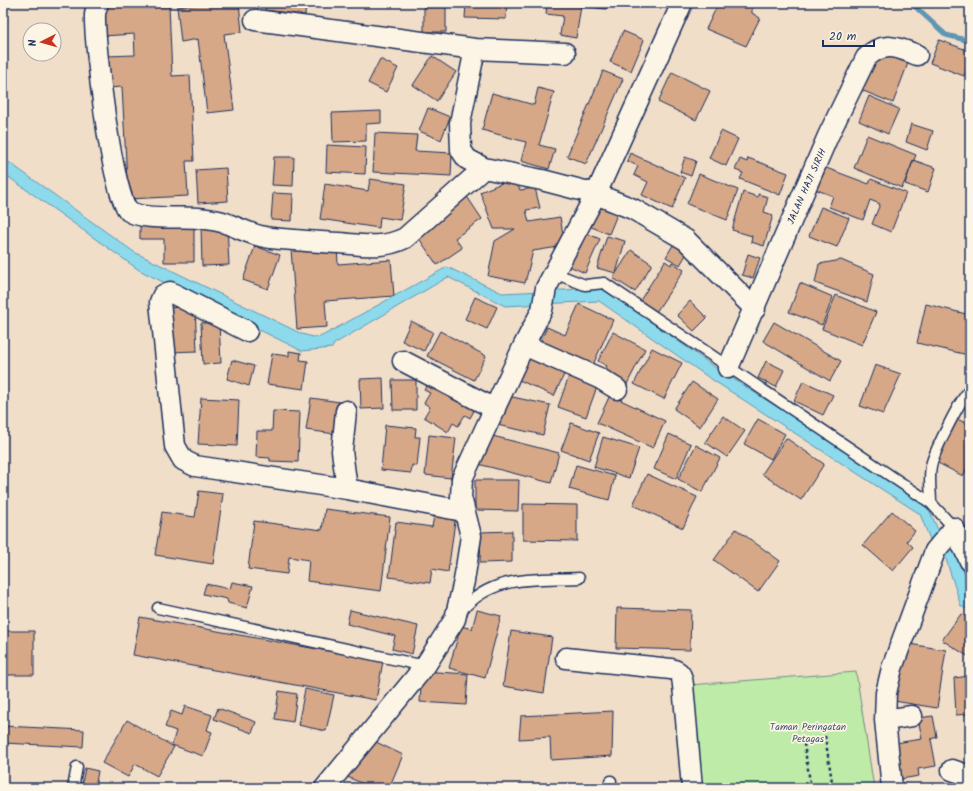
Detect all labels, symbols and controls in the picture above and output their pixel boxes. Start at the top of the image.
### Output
north arrow [22,22,62,62]
scale bar [823,22,874,48]
text: 20 m [829,27,857,46]
text: N [24,38,42,47]
street label: JALAN HAJI SIRIH [783,146,831,227]
park label: Taman Peringatan Petagas [770,719,846,747]

